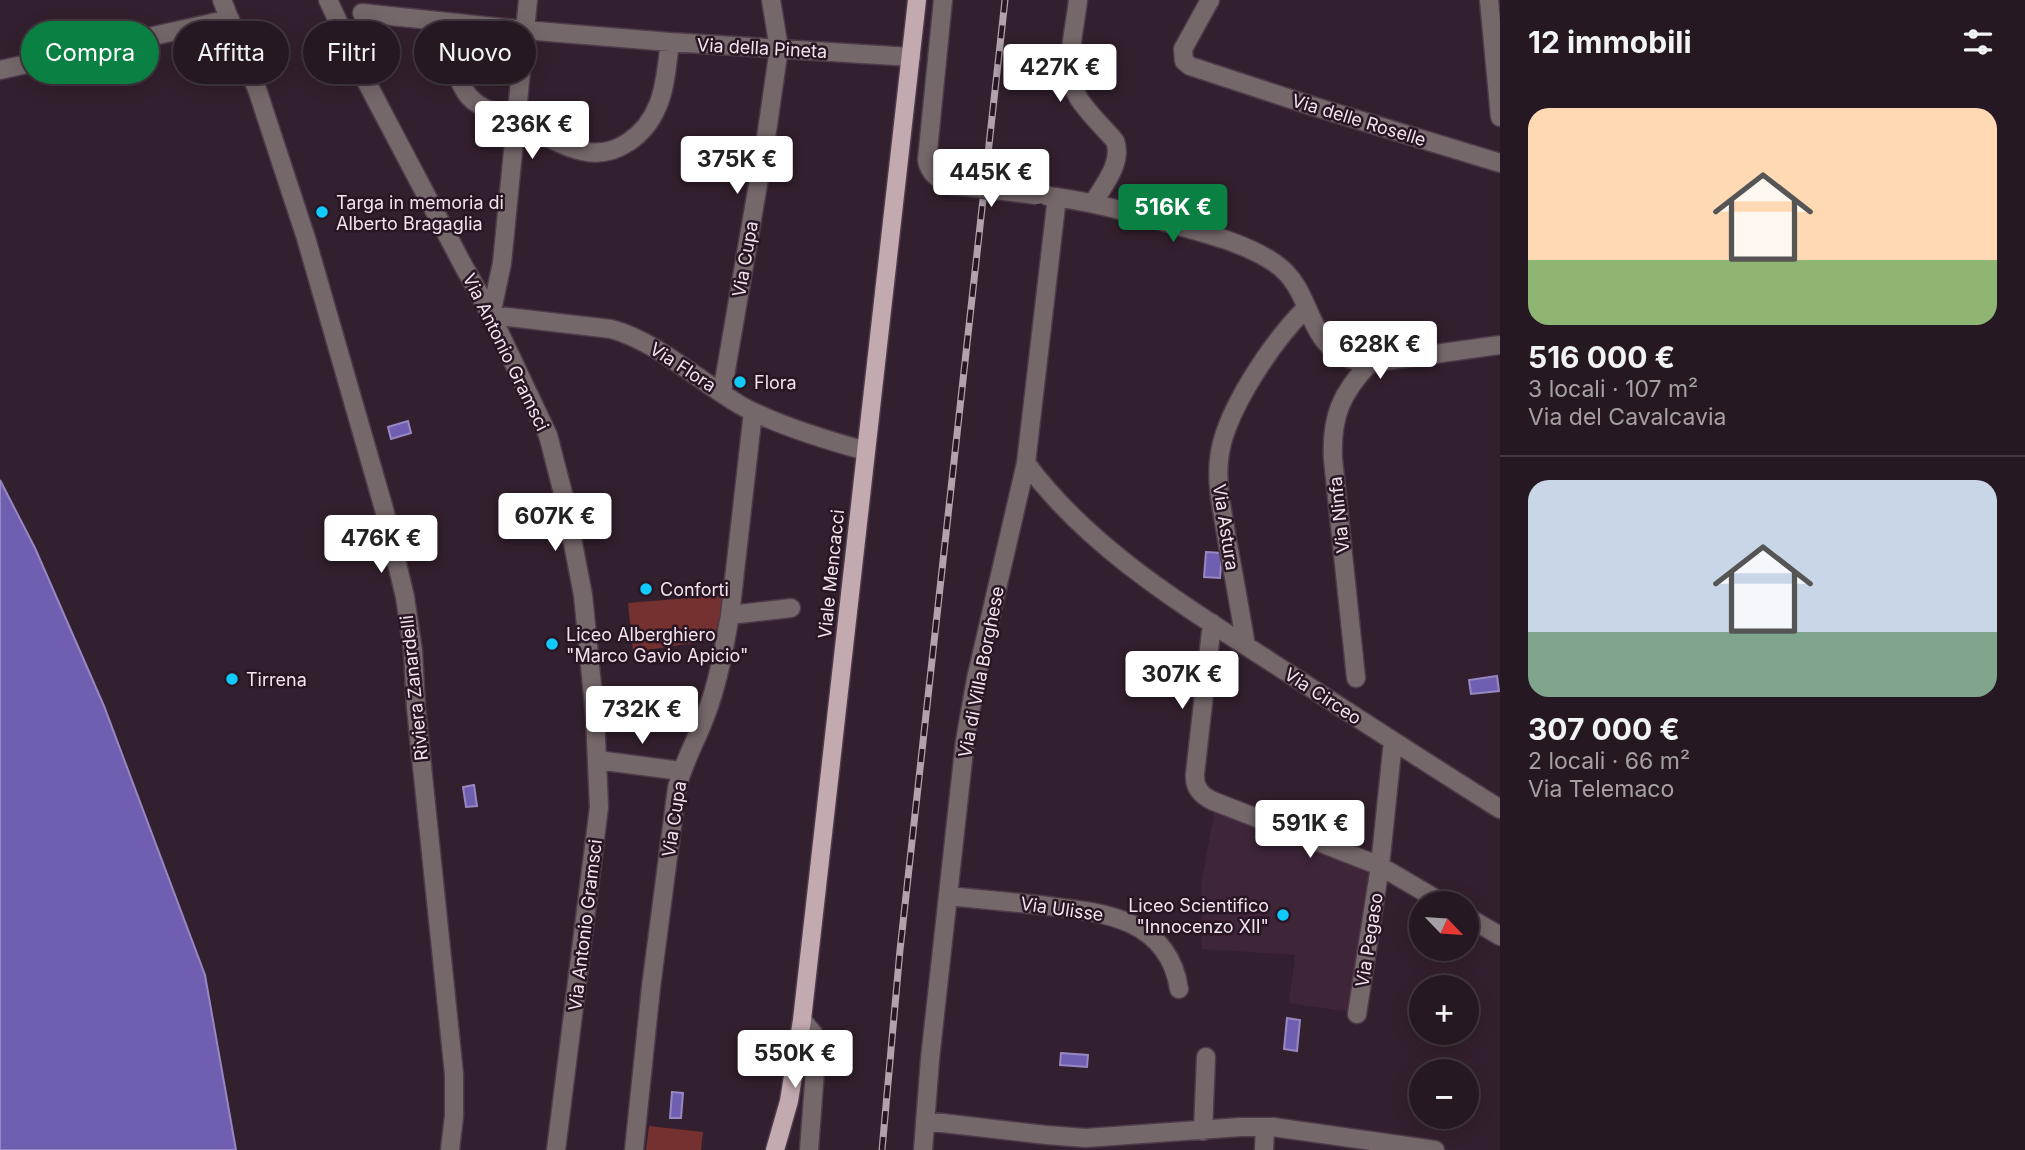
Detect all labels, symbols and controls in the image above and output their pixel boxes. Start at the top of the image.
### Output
chip: Compra [21,21,159,84]
chip: Affitta [173,21,289,84]
chip: Filtri [303,21,400,84]
chip: Nuovo [414,21,536,84]
icon: filters [1959,23,1997,61]
text: 12 immobili [1528,24,1692,60]
street label: Via della Pineta [696,34,828,62]
pin: 427K € [1003,44,1117,104]
text: 427K € [1019,53,1101,81]
street label: Via delle Roselle [1289,90,1429,150]
pin: 236K € [475,102,589,161]
text: 236K € [491,110,573,138]
pin: 375K € [680,136,794,196]
text: 375K € [697,145,777,173]
pin: 445K € [934,150,1048,209]
icon: home [1700,154,1826,280]
text: 445K € [949,158,1033,186]
pin: 516K € [1116,184,1230,244]
place label: Targa in memoria di Alberto Bragaglia [336,192,504,234]
text: 516K € [1134,193,1212,221]
marker: Targa in memoria di Alberto Bragaglia [314,204,330,220]
street label: Via Cupa [728,219,762,299]
street label: Via Antonio Gramsci [459,270,553,434]
pin: 628K € [1323,322,1437,381]
text: 628K € [1339,330,1421,358]
street label: Via Flora [646,338,720,396]
text: 516 000 € [1528,339,1675,375]
place label: Flora [754,372,797,393]
marker: Flora [732,374,748,390]
text: 3 locali · 107 m² [1528,375,1698,403]
text: Via del Cavalcavia [1528,403,1726,431]
street label: Via Ninfa [1325,476,1353,554]
street label: Via Astura [1209,482,1243,572]
pin: 607K € [498,494,612,553]
text: 607K € [514,502,596,530]
street label: Viale Mencacci [814,508,848,640]
pin: 476K € [324,516,438,575]
text: 476K € [340,524,422,552]
icon: home [1700,526,1826,652]
place label: Conforti [660,579,729,600]
marker: Conforti [638,581,654,597]
street label: Via di Villa Borghese [954,584,1008,760]
street label: Riviera Zanardelli [396,614,432,762]
place label: Liceo Alberghiero "Marco Gavio Apicio" [566,624,748,666]
marker: Liceo Alberghiero "Marco Gavio Apicio" [544,636,560,652]
pin: 307K € [1125,652,1239,711]
text: 307K € [1141,660,1223,688]
street label: Via Circeo [1281,663,1365,729]
place label: Tirrena [246,669,307,690]
marker: Tirrena [224,671,240,687]
pin: 732K € [585,686,699,746]
text: 732K € [602,695,682,723]
text: 307 000 € [1528,711,1680,747]
text: 2 locali · 66 m² [1528,747,1690,775]
text: Via Telemaco [1528,775,1674,803]
street label: Via Cupa [658,779,690,859]
pin: 591K € [1253,800,1367,860]
text: 591K € [1271,809,1349,837]
street label: Via Antonio Gramsci [564,838,606,1012]
street label: Via Pegaso [1351,891,1387,989]
north arrow [1409,891,1479,961]
map controls [1409,891,1479,1129]
street label: Via Ulisse [1019,893,1105,925]
place label: Liceo Scientifico "Innocenzo XII" [1128,895,1269,937]
marker: Liceo Scientifico "Innocenzo XII" [1275,907,1291,923]
button: + [1409,975,1479,1045]
pin: 550K € [738,1030,852,1090]
text: 550K € [754,1039,836,1067]
button: − [1409,1059,1479,1129]

